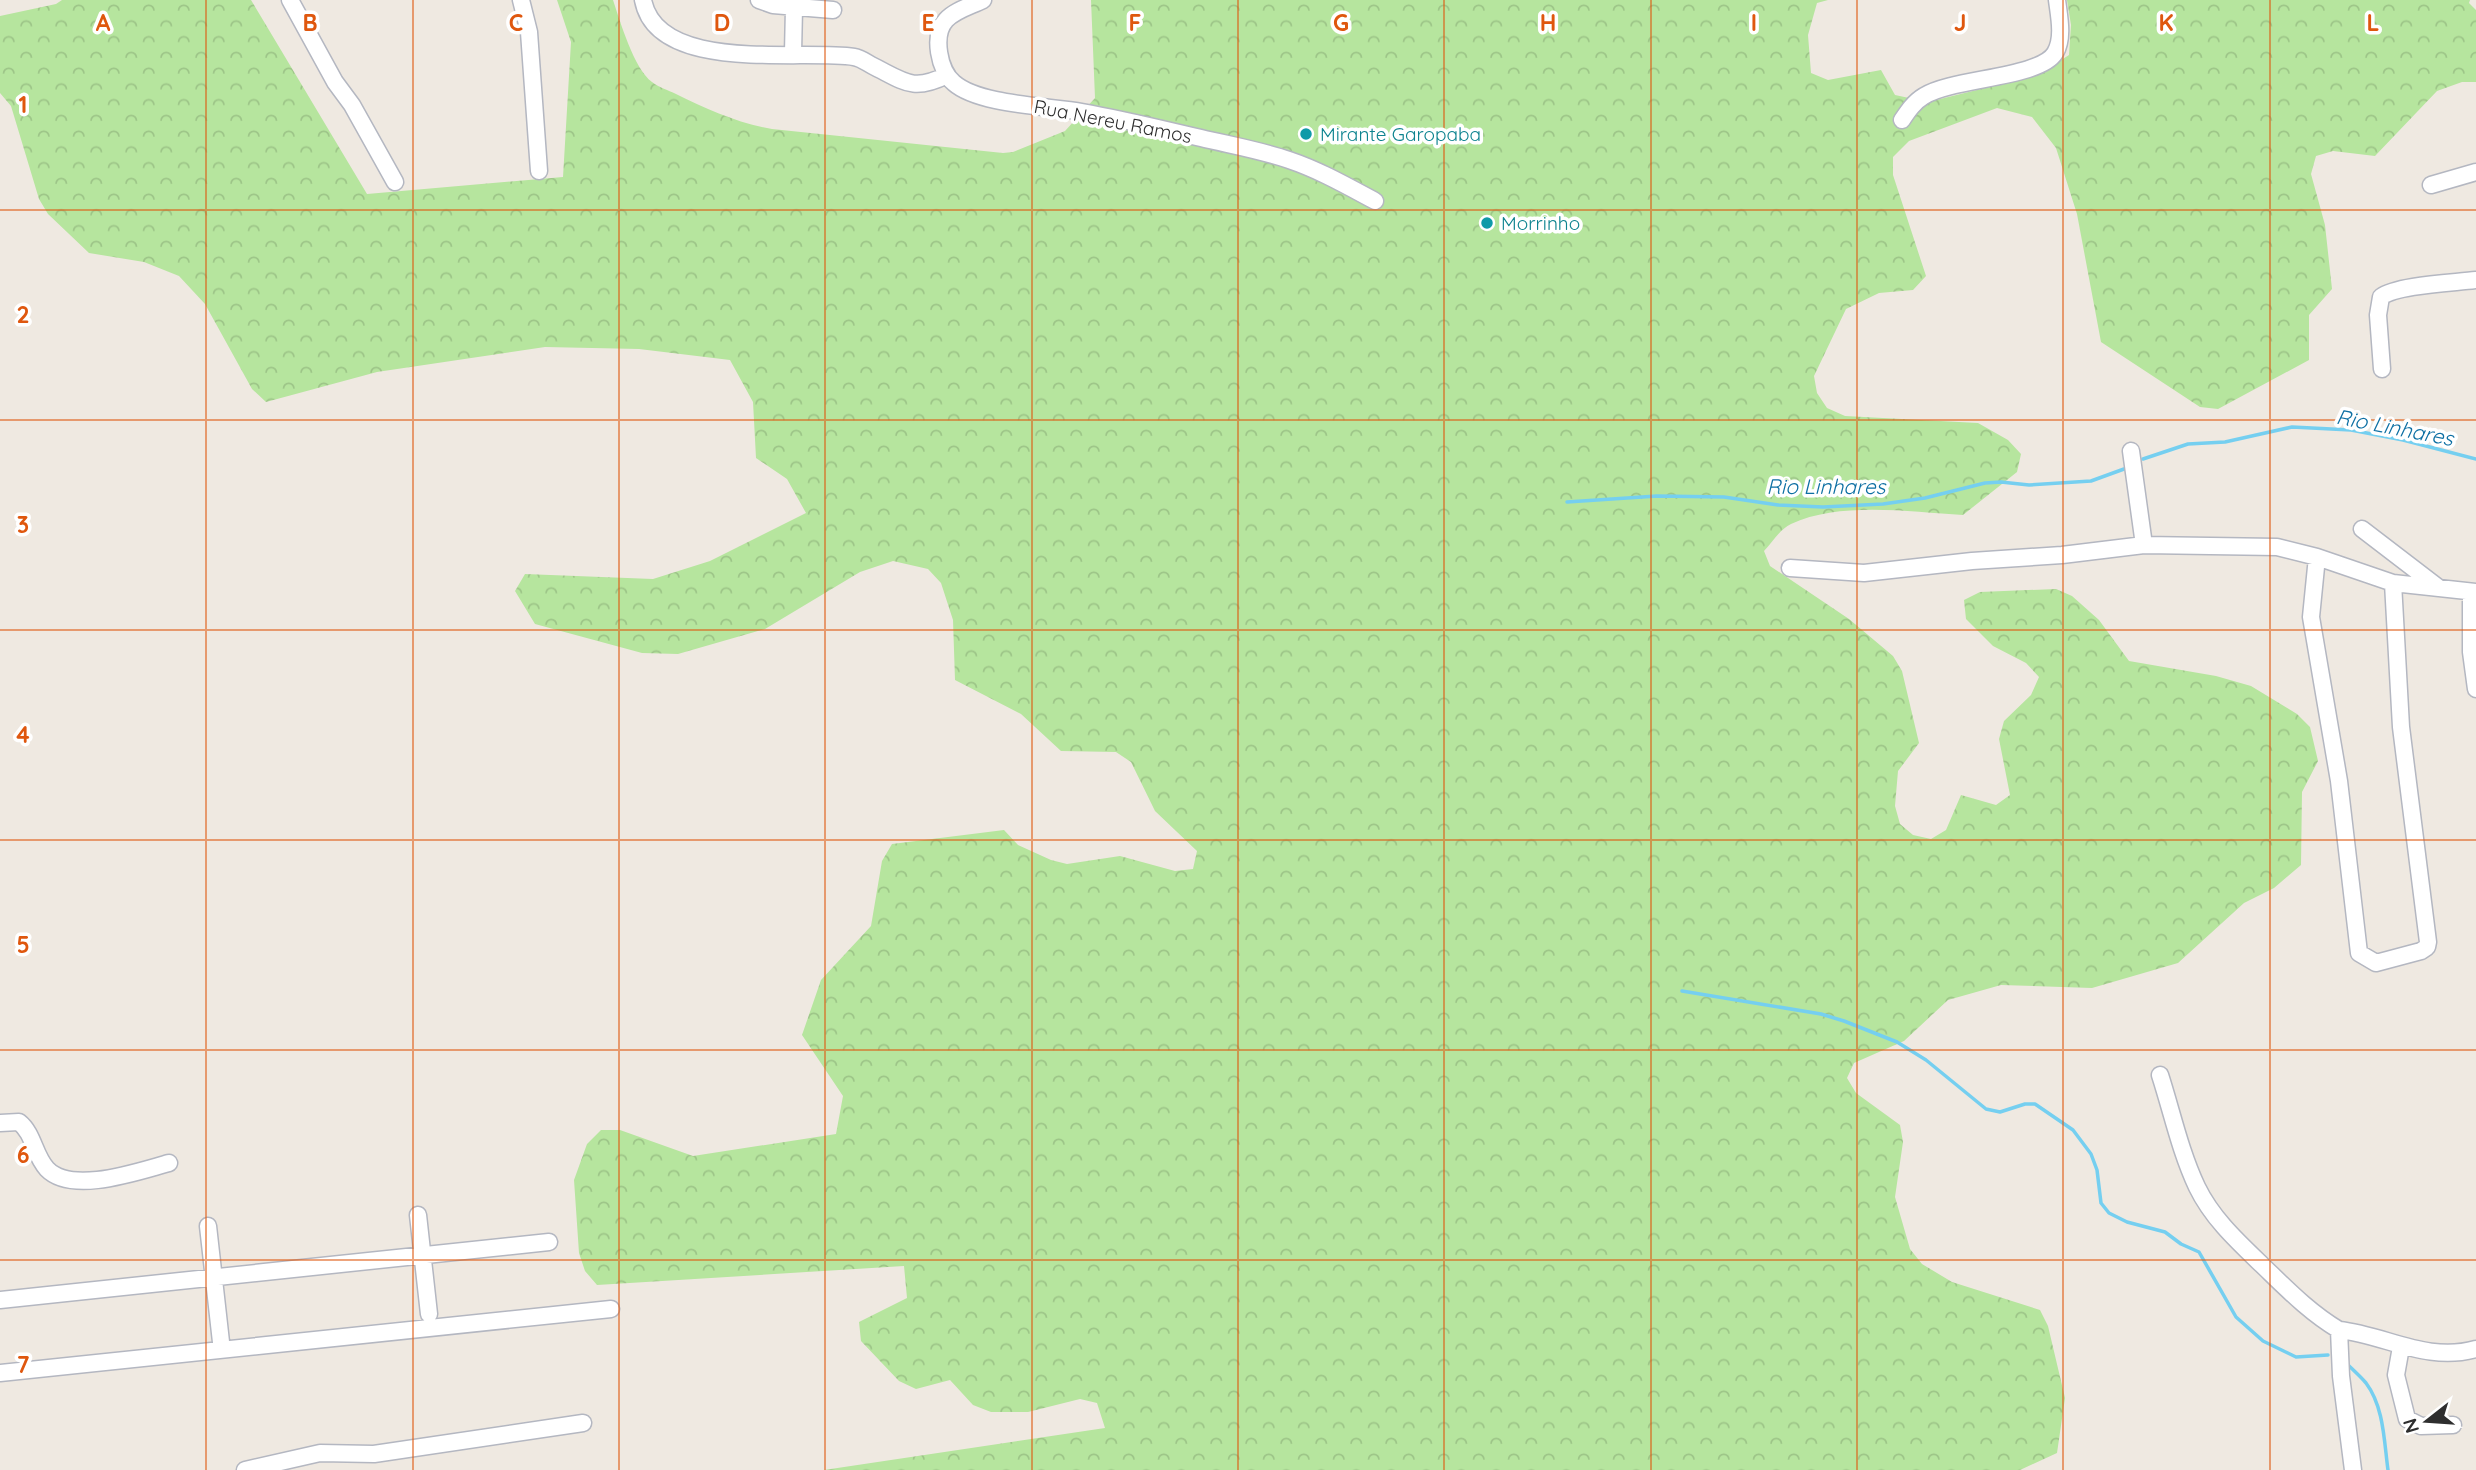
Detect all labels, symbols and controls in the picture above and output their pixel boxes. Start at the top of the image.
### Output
text: A [96,8,111,37]
text: B [302,8,318,37]
text: C [509,8,523,37]
text: D [714,8,730,37]
text: E [921,8,935,37]
text: F [1129,8,1141,37]
text: G [1333,8,1349,37]
text: H [1540,8,1556,37]
text: I [1751,8,1757,37]
text: J [1954,8,1966,37]
text: K [2158,8,2174,37]
text: L [2367,8,2379,37]
text: 1 [19,90,27,119]
street label: Rua Nereu Ramos [1032,94,1194,148]
place label: Mirante Garopaba [1320,122,1481,146]
marker: Mirante Garopaba [1298,126,1314,142]
place label: Morrinho [1501,211,1580,235]
marker: Morrinho [1479,215,1495,231]
text: 2 [16,300,30,329]
water label: Rio Linhares [2334,403,2457,451]
water label: Rio Linhares [1767,473,1887,499]
text: 3 [17,510,29,539]
text: 4 [16,720,30,749]
text: 5 [16,930,30,959]
text: 6 [17,1140,29,1169]
text: 7 [17,1350,30,1379]
north arrow [2392,1386,2462,1456]
text: N [2397,1416,2424,1436]

